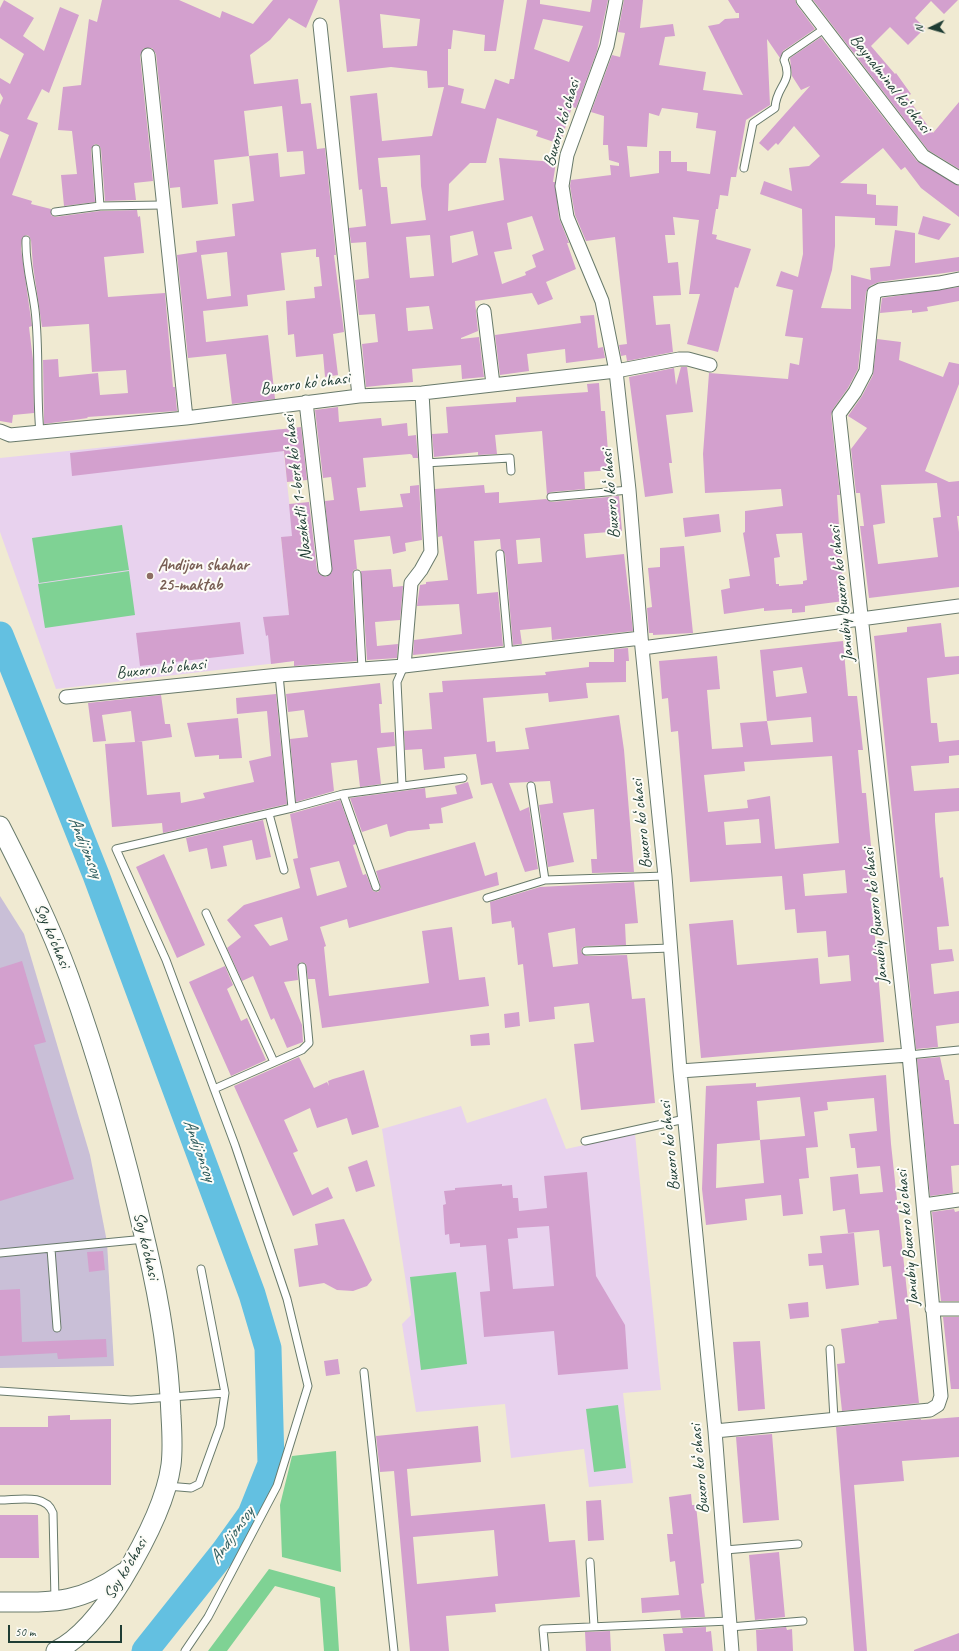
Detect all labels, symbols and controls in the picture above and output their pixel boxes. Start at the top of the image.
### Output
north arrow [911,8,951,48]
text: N [912,25,926,33]
street label: Baynalminal koʻchasi [845,30,935,138]
street label: Buxoro koʻchasi [539,77,585,169]
street label: Buxoro koʻchasi [259,368,351,400]
street label: Nazokatli 1-berk koʻchasi [279,414,317,562]
street label: Buxoro koʻchasi [597,448,625,540]
street label: Janubiy Buxoro koʻchasi [825,525,859,663]
place label: Andijon shahar 25-maktab [158,556,249,596]
marker: Andijon shahar 25-maktab [145,571,155,581]
street label: Buxoro koʻchasi [115,654,207,684]
street label: Buxoro koʻchasi [627,778,657,870]
water label: Andijonsoy [63,813,107,881]
street label: Janubiy Buxoro koʻchasi [859,847,893,985]
street label: Soy ko'chasi [29,901,75,971]
street label: Buxoro koʻchasi [655,1100,685,1192]
water label: Andijonsoy [178,1116,220,1184]
street label: Janubiy Buxoro koʻchasi [892,1169,924,1307]
street label: Soy ko'chasi [128,1210,164,1282]
street label: Buxoro koʻchasi [686,1423,714,1515]
water label: Andijonsoy [205,1504,259,1568]
street label: Soy ko'chasi [100,1534,152,1604]
scale bar [10,1617,124,1643]
text: 50 m [15,1624,35,1640]

